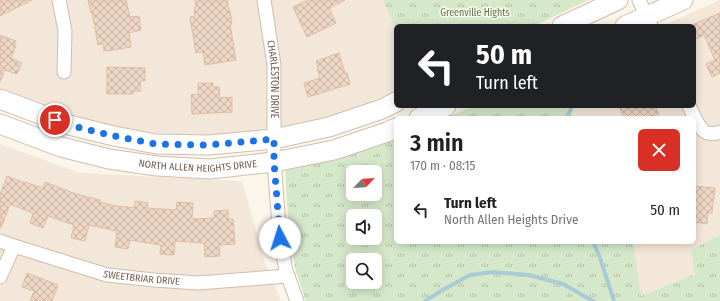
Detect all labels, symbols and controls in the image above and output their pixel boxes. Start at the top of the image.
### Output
park label: Greenville Hights [440,7,510,19]
text: 50 m [476,38,532,71]
street label: CHARLESTON DRIVE [264,39,280,119]
icon: left [410,40,462,92]
text: Turn left [476,72,538,94]
pin [38,103,72,137]
icon: arrive [44,109,66,131]
text: 3 min [410,129,464,157]
button: close [638,129,680,171]
street label: NORTH ALLEN HEIGHTS DRIVE [138,157,258,175]
text: 170 m · 08:15 [410,158,475,173]
north arrow [346,165,382,201]
map controls [346,165,382,289]
text: Turn left [444,194,497,212]
icon: left [410,199,432,221]
text: 50 m [650,201,680,219]
button: sound [346,209,382,245]
text: North Allen Heights Drive [444,212,578,227]
position arrow [259,217,301,259]
button: search [346,253,382,289]
street label: SWEETBRIAR DRIVE [102,268,180,288]

